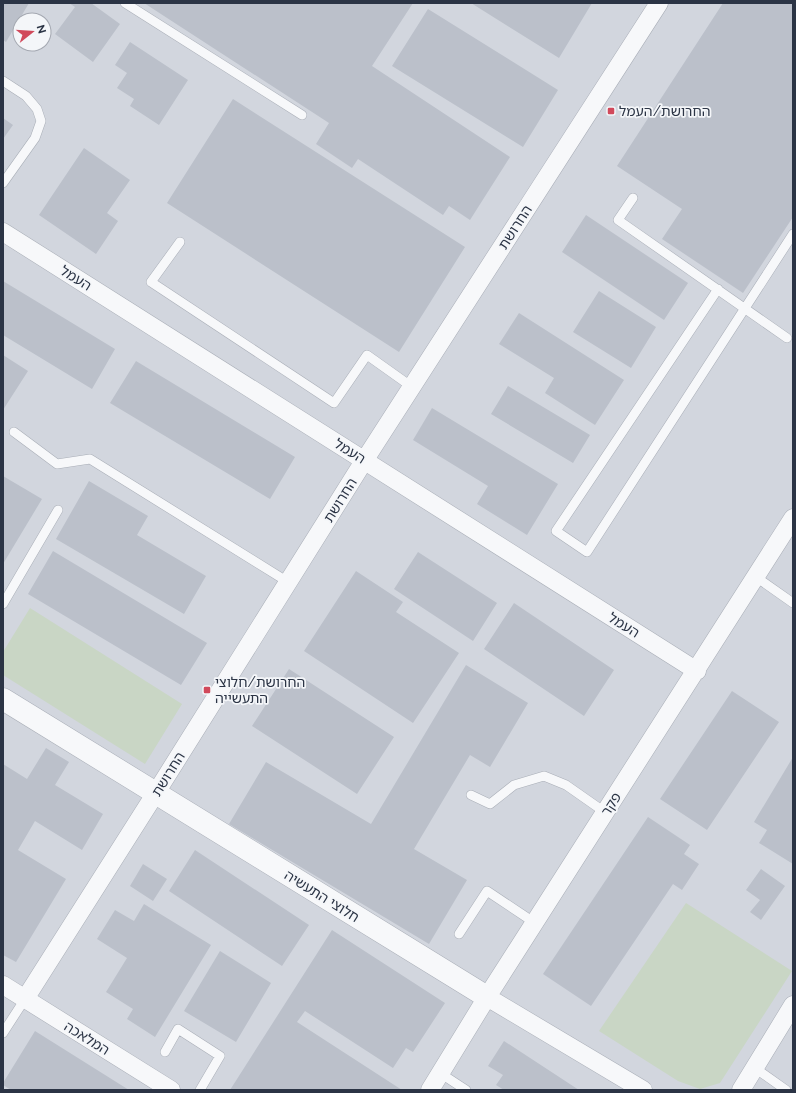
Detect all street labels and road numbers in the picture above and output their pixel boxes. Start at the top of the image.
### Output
street label: החרושת [495,202,535,252]
street label: העמל [57,262,95,294]
street label: העמל [331,435,369,467]
street label: החרושת [320,475,360,525]
street label: העמל [605,609,643,641]
street label: החרושת [148,749,188,799]
street label: פקר [598,789,624,819]
street label: חלוצי התעשיה [282,867,362,925]
street label: המלאכה [62,1018,112,1058]

